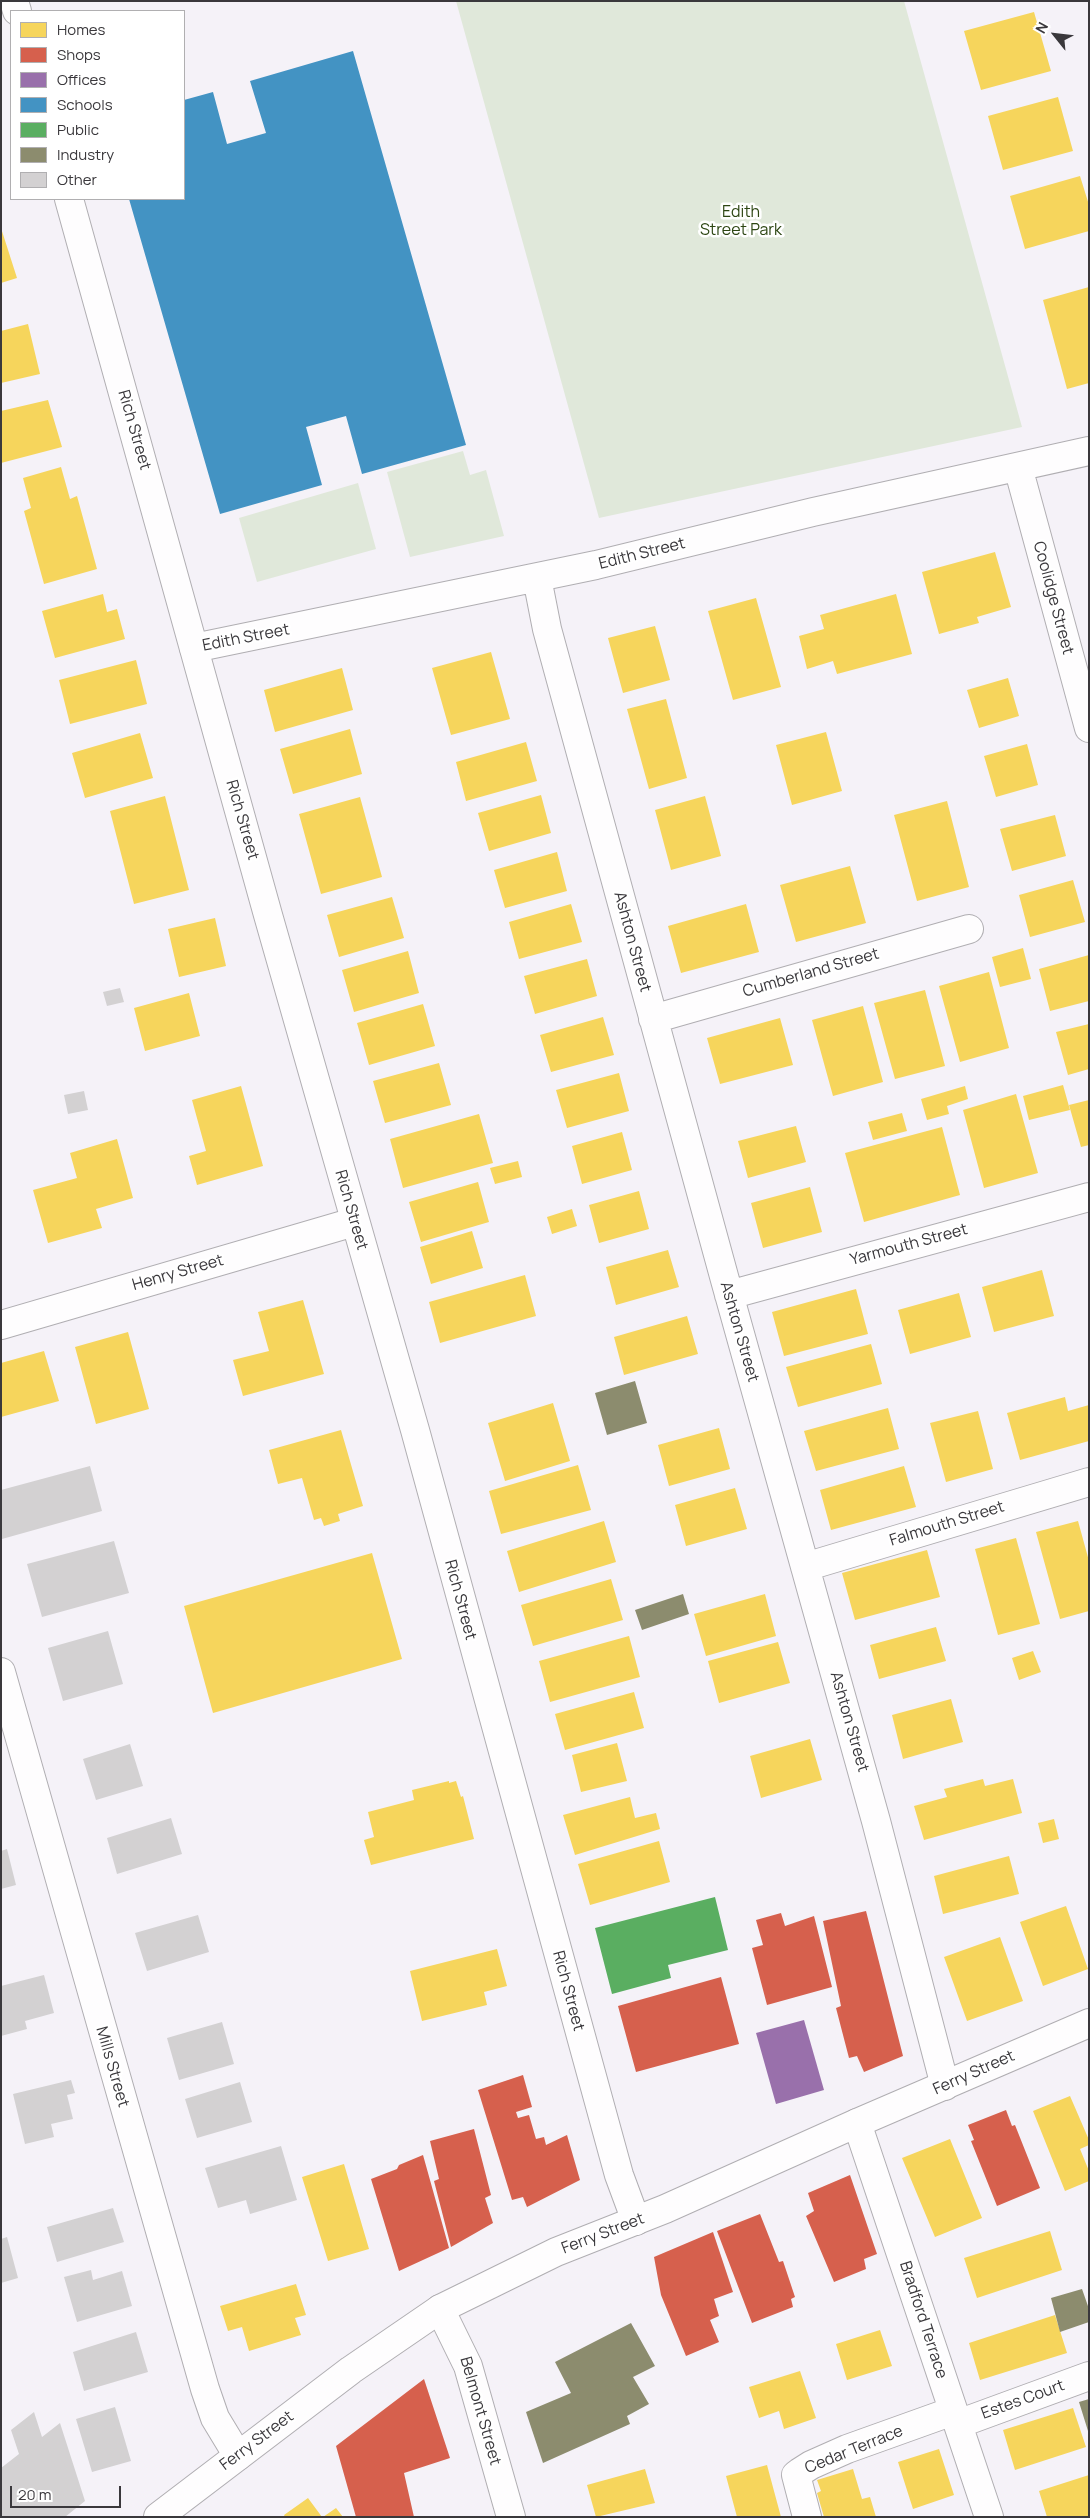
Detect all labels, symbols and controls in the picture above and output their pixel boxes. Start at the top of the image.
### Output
legend [10,10,185,200]
north arrow [1030,10,1080,60]
text: N [1031,18,1052,36]
text: Homes [57,19,105,40]
text: Shops [57,44,101,65]
text: Offices [57,69,106,90]
text: Schools [57,94,113,115]
text: Public [57,119,99,140]
text: Industry [57,144,114,165]
text: Other [57,169,97,190]
park label: Edith Street Park [700,203,782,241]
street label: Rich Street [113,388,155,472]
street label: Edith Street [597,534,687,574]
street label: Coolidge Street [1029,539,1077,657]
street label: Edith Street [201,620,291,656]
street label: Rich Street [221,778,263,862]
street label: Ashton Street [609,890,655,994]
street label: Cumberland Street [741,944,881,1002]
street label: Rich Street [330,1168,372,1252]
street label: Yarmouth Street [848,1220,970,1270]
street label: Henry Street [130,1251,226,1295]
street label: Ashton Street [716,1280,762,1384]
street label: Falmouth Street [887,1497,1007,1551]
street label: Rich Street [440,1558,480,1642]
street label: Ashton Street [826,1670,872,1774]
street label: Rich Street [548,1949,588,2033]
street label: Mills Street [91,2024,133,2110]
street label: Ferry Street [930,2046,1018,2100]
street label: Ferry Street [559,2209,647,2259]
street label: Bradford Terrace [895,2259,951,2381]
street label: Belmont Street [455,2355,505,2467]
street label: Estes Court [979,2376,1067,2424]
street label: Ferry Street [216,2407,298,2475]
street label: Cedar Terrace [802,2422,906,2478]
scale bar [12,2476,124,2508]
text: 20 m [18,2484,51,2505]

